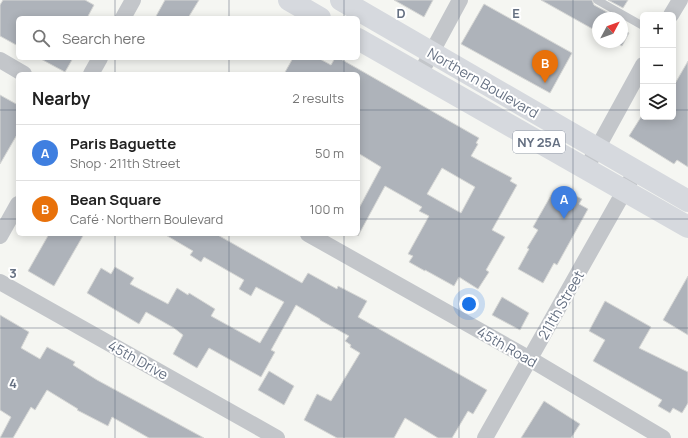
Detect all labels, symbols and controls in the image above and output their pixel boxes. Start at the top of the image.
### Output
text: D [396,4,406,22]
text: E [512,4,520,22]
north arrow [592,12,628,48]
map controls [640,12,676,120]
button: + [640,12,676,48]
search box [16,16,360,60]
icon: search [30,27,52,49]
text: Search here [62,28,145,49]
street label: Northern Boulevard [424,43,542,122]
button: − [640,48,676,84]
pin: B [532,50,558,83]
button: layers [640,84,676,120]
text: Nearby [32,87,90,110]
text: 2 results [292,89,344,107]
road number: NY 25A [513,131,565,153]
text: Paris Baguette [70,133,176,154]
text: A [41,144,49,162]
text: 50 m [315,144,344,162]
text: Shop · 211th Street [70,154,181,172]
pin: A [551,186,577,219]
text: Bean Square [70,189,161,210]
text: B [41,200,49,218]
text: 100 m [309,200,344,218]
text: Café · Northern Boulevard [70,210,223,228]
text: 3 [9,264,17,282]
street label: 211th Street [533,266,588,343]
your location [459,294,479,314]
street label: 45th Road [474,322,541,371]
street label: 45th Drive [105,335,172,384]
text: 4 [9,374,17,392]

